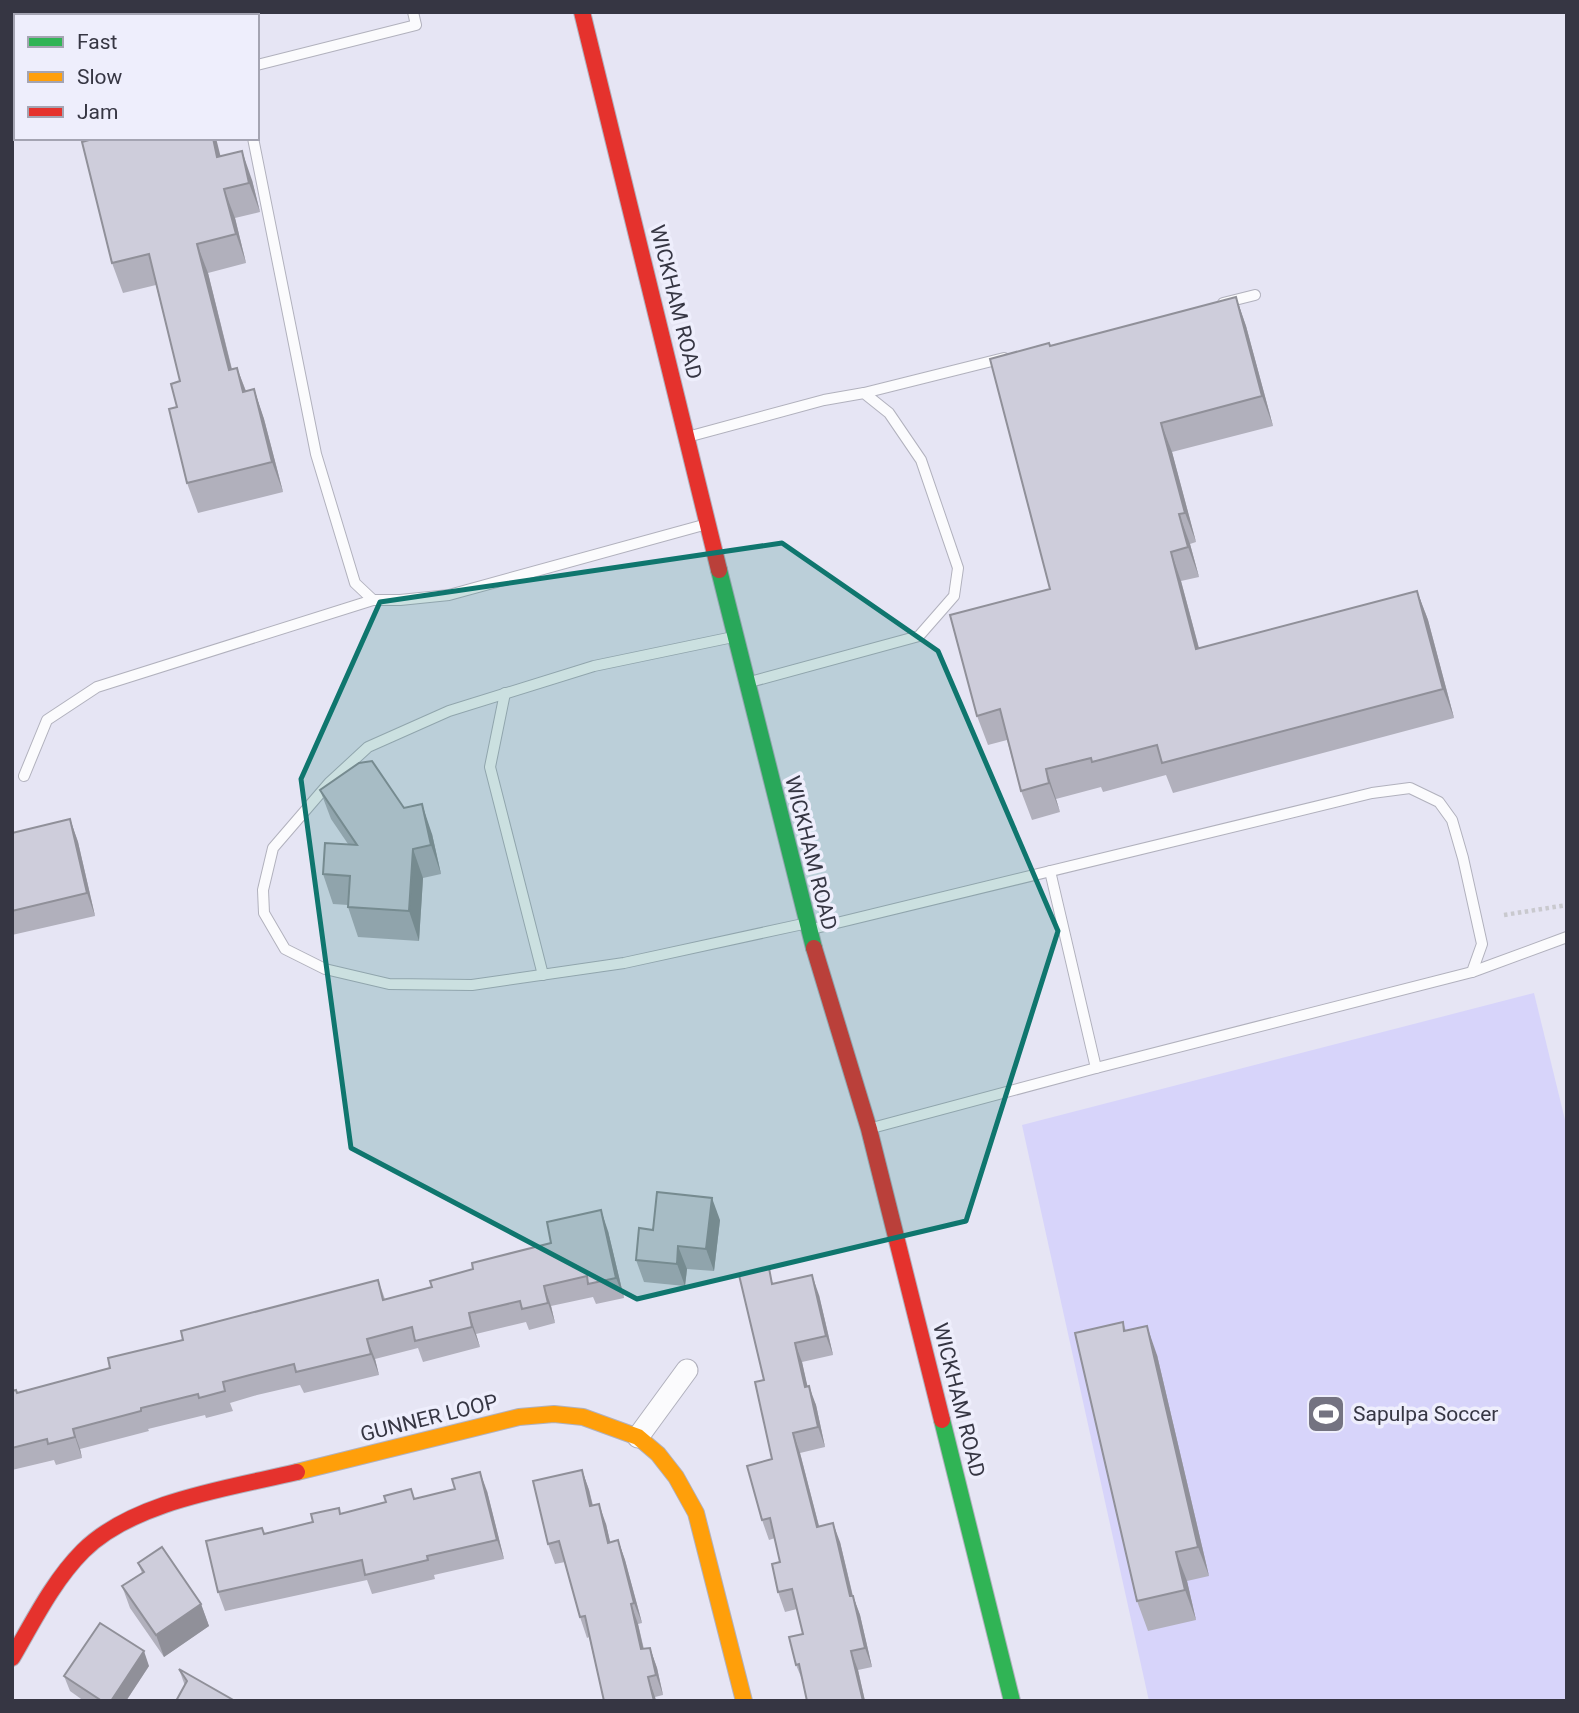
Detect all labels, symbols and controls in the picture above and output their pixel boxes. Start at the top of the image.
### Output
legend [14,14,259,140]
text: Fast [77,30,118,54]
text: Slow [77,65,123,89]
text: Jam [77,100,118,124]
street label: WICKHAM ROAD [645,222,707,382]
street label: WICKHAM ROAD [780,773,842,933]
street label: WICKHAM ROAD [928,1320,990,1480]
street label: GUNNER LOOP [358,1389,500,1447]
sports icon: Sapulpa Soccer [1305,1393,1347,1435]
place label: Sapulpa Soccer [1353,1402,1498,1426]

